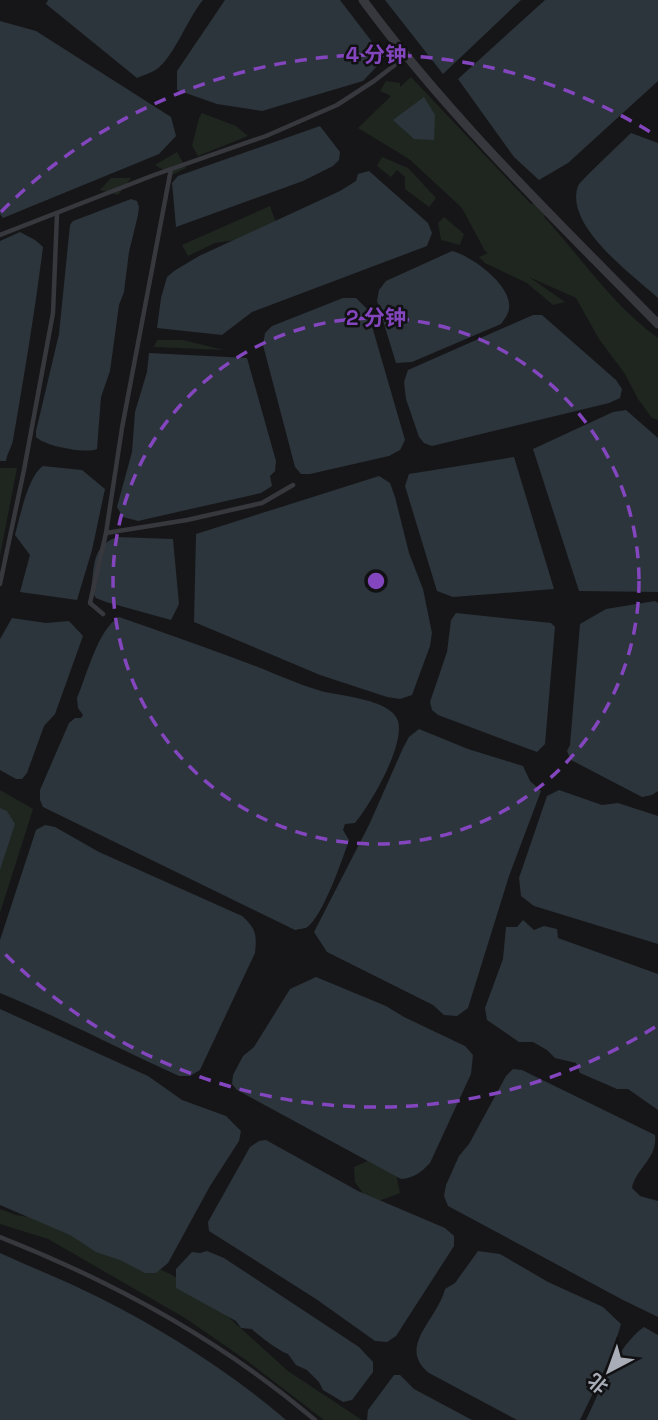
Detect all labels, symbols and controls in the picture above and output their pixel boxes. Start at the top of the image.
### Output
text: 4 分钟 [346,41,406,68]
text: 2 分钟 [346,304,406,331]
centre of rings [364,569,388,593]
north arrow [574,1336,644,1406]
text: 北 [583,1368,614,1399]

